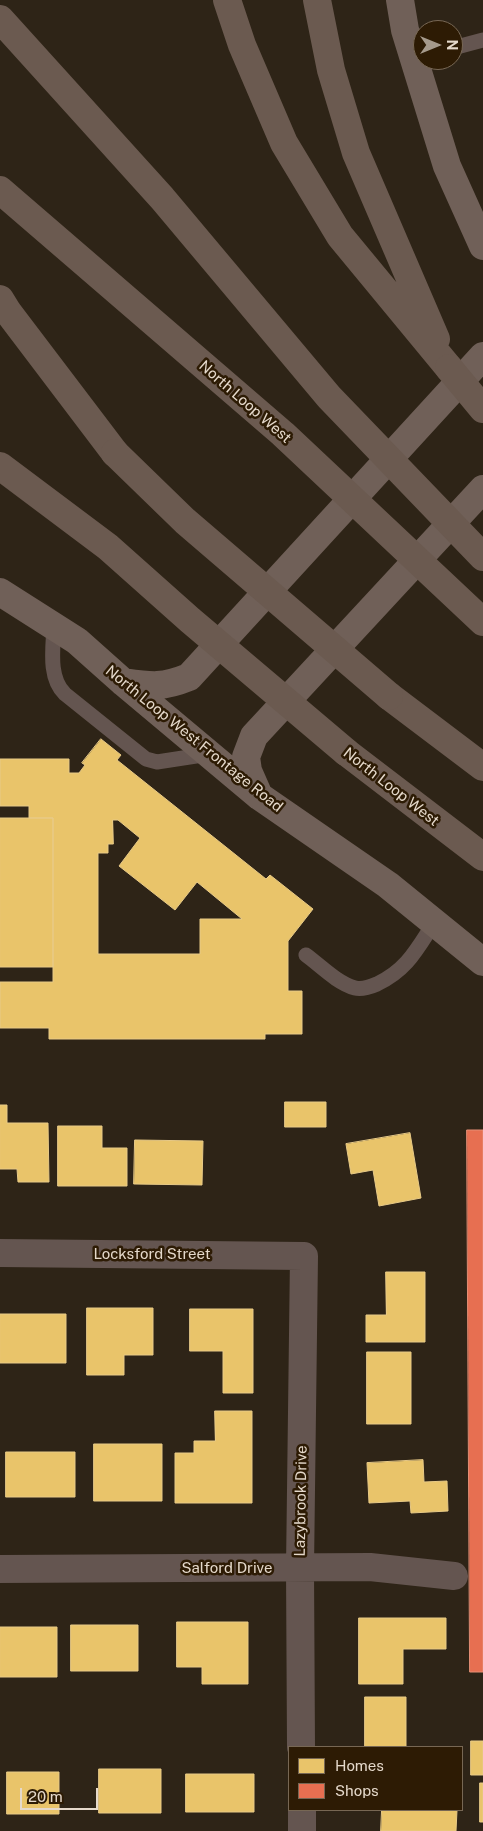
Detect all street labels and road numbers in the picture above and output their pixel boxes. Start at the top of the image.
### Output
street label: North Loop West [195,357,295,447]
street label: North Loop West Frontage Road [102,662,286,816]
street label: North Loop West [339,744,443,830]
street label: Locksford Street [93,1245,211,1263]
street label: Lazybrook Drive [291,1445,311,1557]
street label: Salford Drive [181,1559,273,1577]

